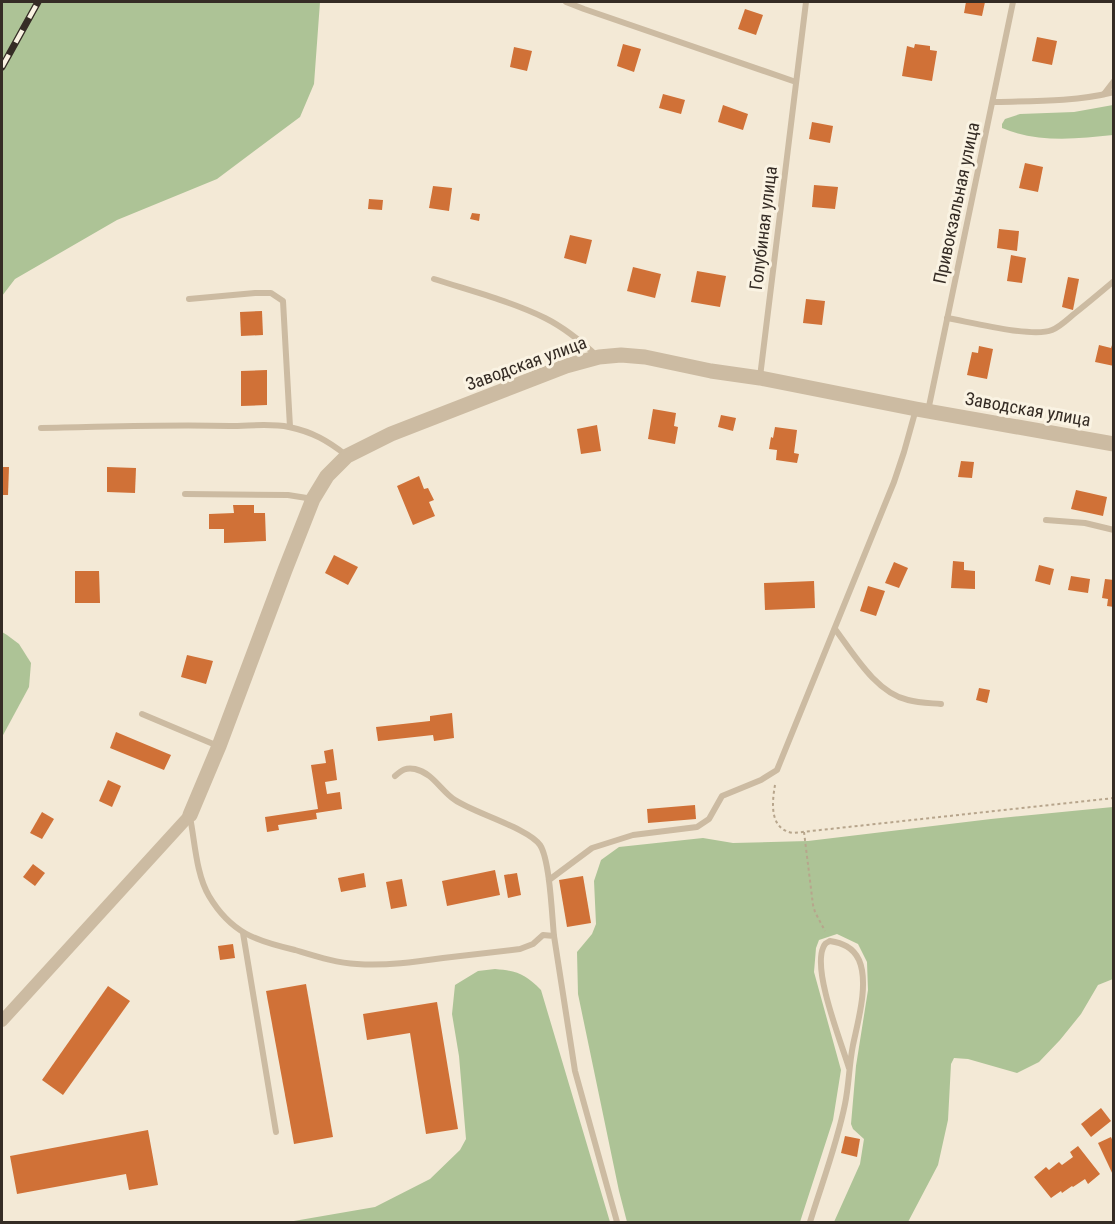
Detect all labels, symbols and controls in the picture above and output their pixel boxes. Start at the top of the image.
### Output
street label: Привокзальная улица [929,120,983,286]
street label: Голубиная улица [745,165,781,291]
street label: Заводская улица [463,331,589,395]
street label: Заводская улица [964,388,1092,430]

